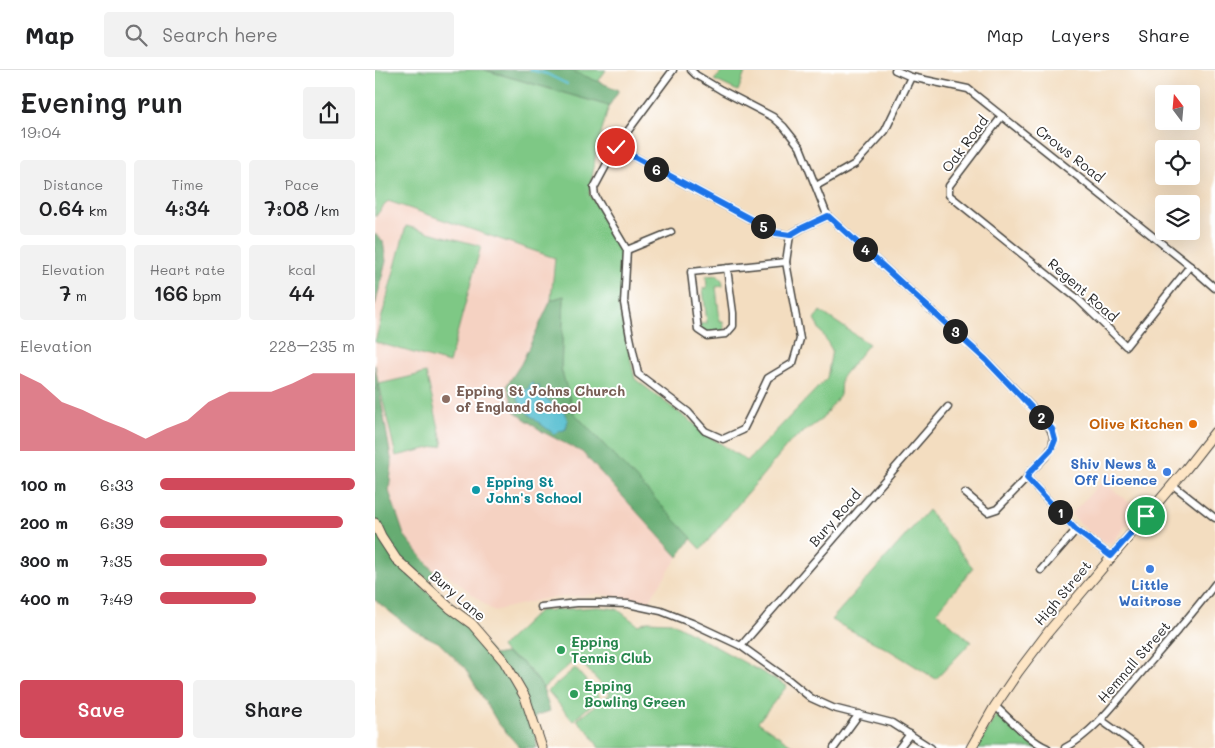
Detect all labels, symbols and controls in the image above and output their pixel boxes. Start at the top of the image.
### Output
search box [104,12,454,57]
text: Map [25,19,74,50]
icon: search [122,21,150,49]
text: Search here [162,22,278,47]
text: Map [987,23,1023,47]
text: Layers [1051,23,1110,47]
text: Share [1138,23,1190,47]
text: Evening run [20,84,183,120]
north arrow [1155,85,1200,130]
map controls [1155,85,1200,240]
button: share [303,87,355,139]
street label: Oak Road [937,111,992,176]
text: 19:04 [20,121,61,142]
street label: Crows Road [1032,121,1109,187]
pin [595,126,637,168]
icon: check [602,133,630,161]
button: locate [1155,140,1200,185]
pin: 6 [643,156,669,182]
text: 6 [652,160,661,179]
text: Distance [43,175,103,194]
text: Time [172,175,203,194]
text: Pace [285,175,319,194]
text: 0.64 [39,194,84,221]
text: 4:34 [165,194,210,221]
text: 7:08 [264,194,309,221]
button: layers [1155,195,1200,240]
text: km [84,201,107,220]
text: /km [309,201,339,220]
pin: 5 [751,214,775,238]
text: 5 [759,217,768,236]
pin: 4 [853,236,877,262]
text: 4 [861,240,870,259]
street label: Regent Road [1044,254,1123,326]
text: Elevation [42,260,105,279]
text: Heart rate [150,260,225,279]
text: kcal [288,260,316,279]
text: 7 [59,279,71,306]
text: 166 [154,279,188,306]
text: 44 [289,279,315,306]
text: m [71,286,87,305]
text: bpm [188,286,221,305]
pin: 3 [943,318,967,344]
text: 3 [951,322,960,341]
text: Elevation [20,335,92,356]
text: 228–235 m [269,335,355,356]
place label: Epping St Johns Church of England School [456,381,625,416]
marker: Epping St Johns Church of England School [440,393,452,405]
pin: 2 [1029,404,1053,430]
text: 2 [1038,408,1045,427]
place label: Olive Kitchen [1089,414,1183,433]
marker: Olive Kitchen [1187,418,1199,430]
place label: Shiv News & Off Licence [1070,454,1157,489]
marker: Shiv News & Off Licence [1161,466,1173,478]
place label: Epping St John's School [486,472,582,507]
text: 100 m [20,474,66,495]
text: 6:33 [100,474,133,495]
marker: Epping St John's School [470,484,482,496]
street label: Bury Road [804,485,865,550]
pin [1125,495,1167,537]
pin: 1 [1047,500,1073,524]
icon: arrive [1132,502,1160,530]
text: 1 [1057,503,1064,522]
text: 200 m [20,512,68,533]
text: 6:39 [100,512,133,533]
text: 300 m [20,550,69,571]
text: 7:35 [100,550,133,571]
street label: High Street [1030,556,1095,629]
marker: Little Waitrose [1144,563,1156,575]
street label: Bury Lane [427,566,490,625]
place label: Little Waitrose [1119,575,1181,610]
text: 400 m [20,588,69,609]
text: 7:49 [100,588,133,609]
street label: Hemnall Street [1093,617,1174,707]
place label: Epping Tennis Club [571,632,652,667]
marker: Epping Tennis Club [555,644,567,656]
place label: Epping Bowling Green [584,676,685,711]
button: Save [20,680,183,738]
button: Share [193,680,355,738]
marker: Epping Bowling Green [568,688,580,700]

